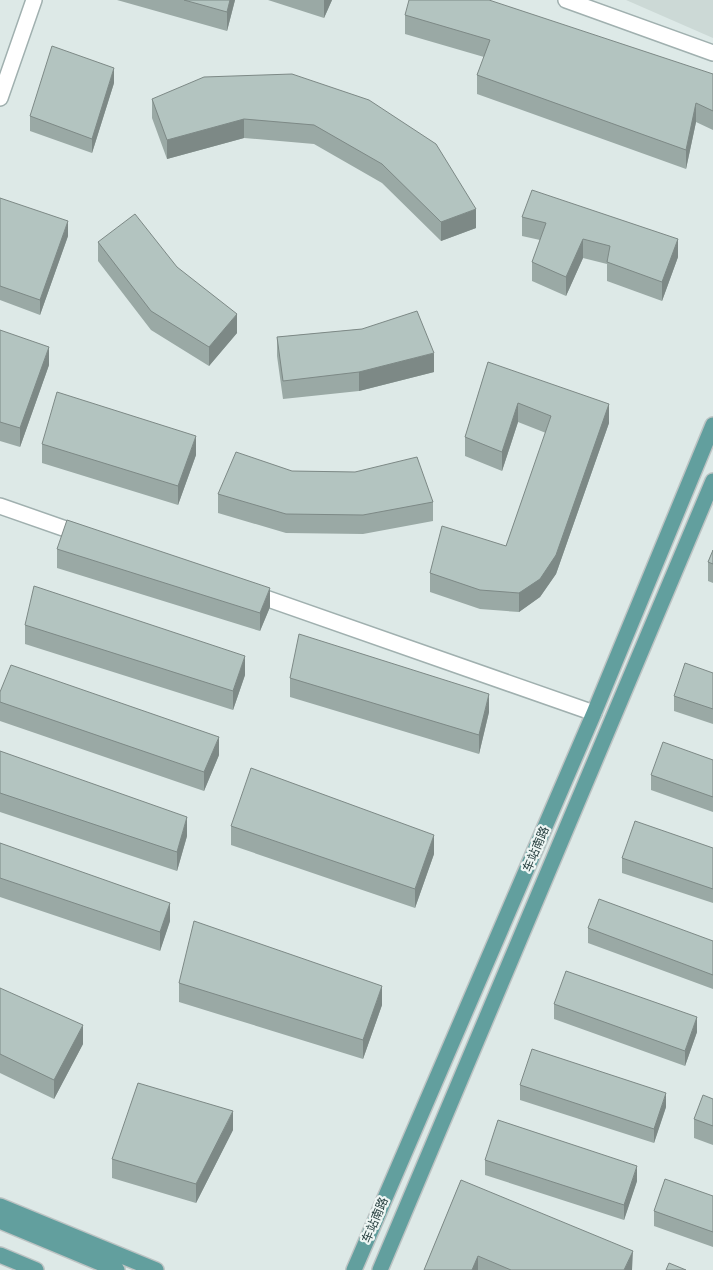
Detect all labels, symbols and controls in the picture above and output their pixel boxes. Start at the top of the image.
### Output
street label: 车站南路 [519,824,552,874]
street label: 车站南路 [358,1195,391,1245]

